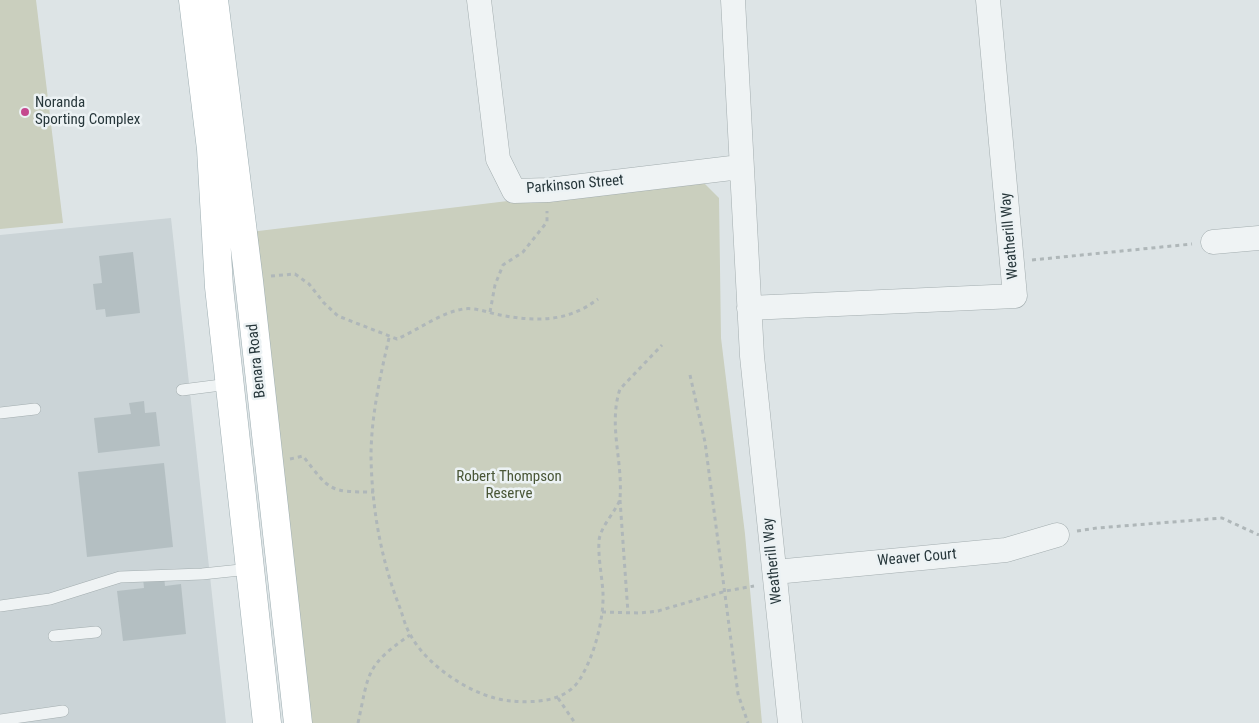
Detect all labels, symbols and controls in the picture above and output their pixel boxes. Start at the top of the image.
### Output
place label: Noranda Sporting Complex [35,94,140,129]
marker: Noranda Sporting Complex [19,106,31,118]
street label: Parkinson Street [526,172,624,198]
street label: Weatherill Way [997,192,1023,280]
street label: Benara Road [244,323,270,399]
park label: Robert Thompson Reserve [456,468,562,503]
street label: Weatherill Way [760,517,786,605]
street label: Weaver Court [877,546,957,570]

